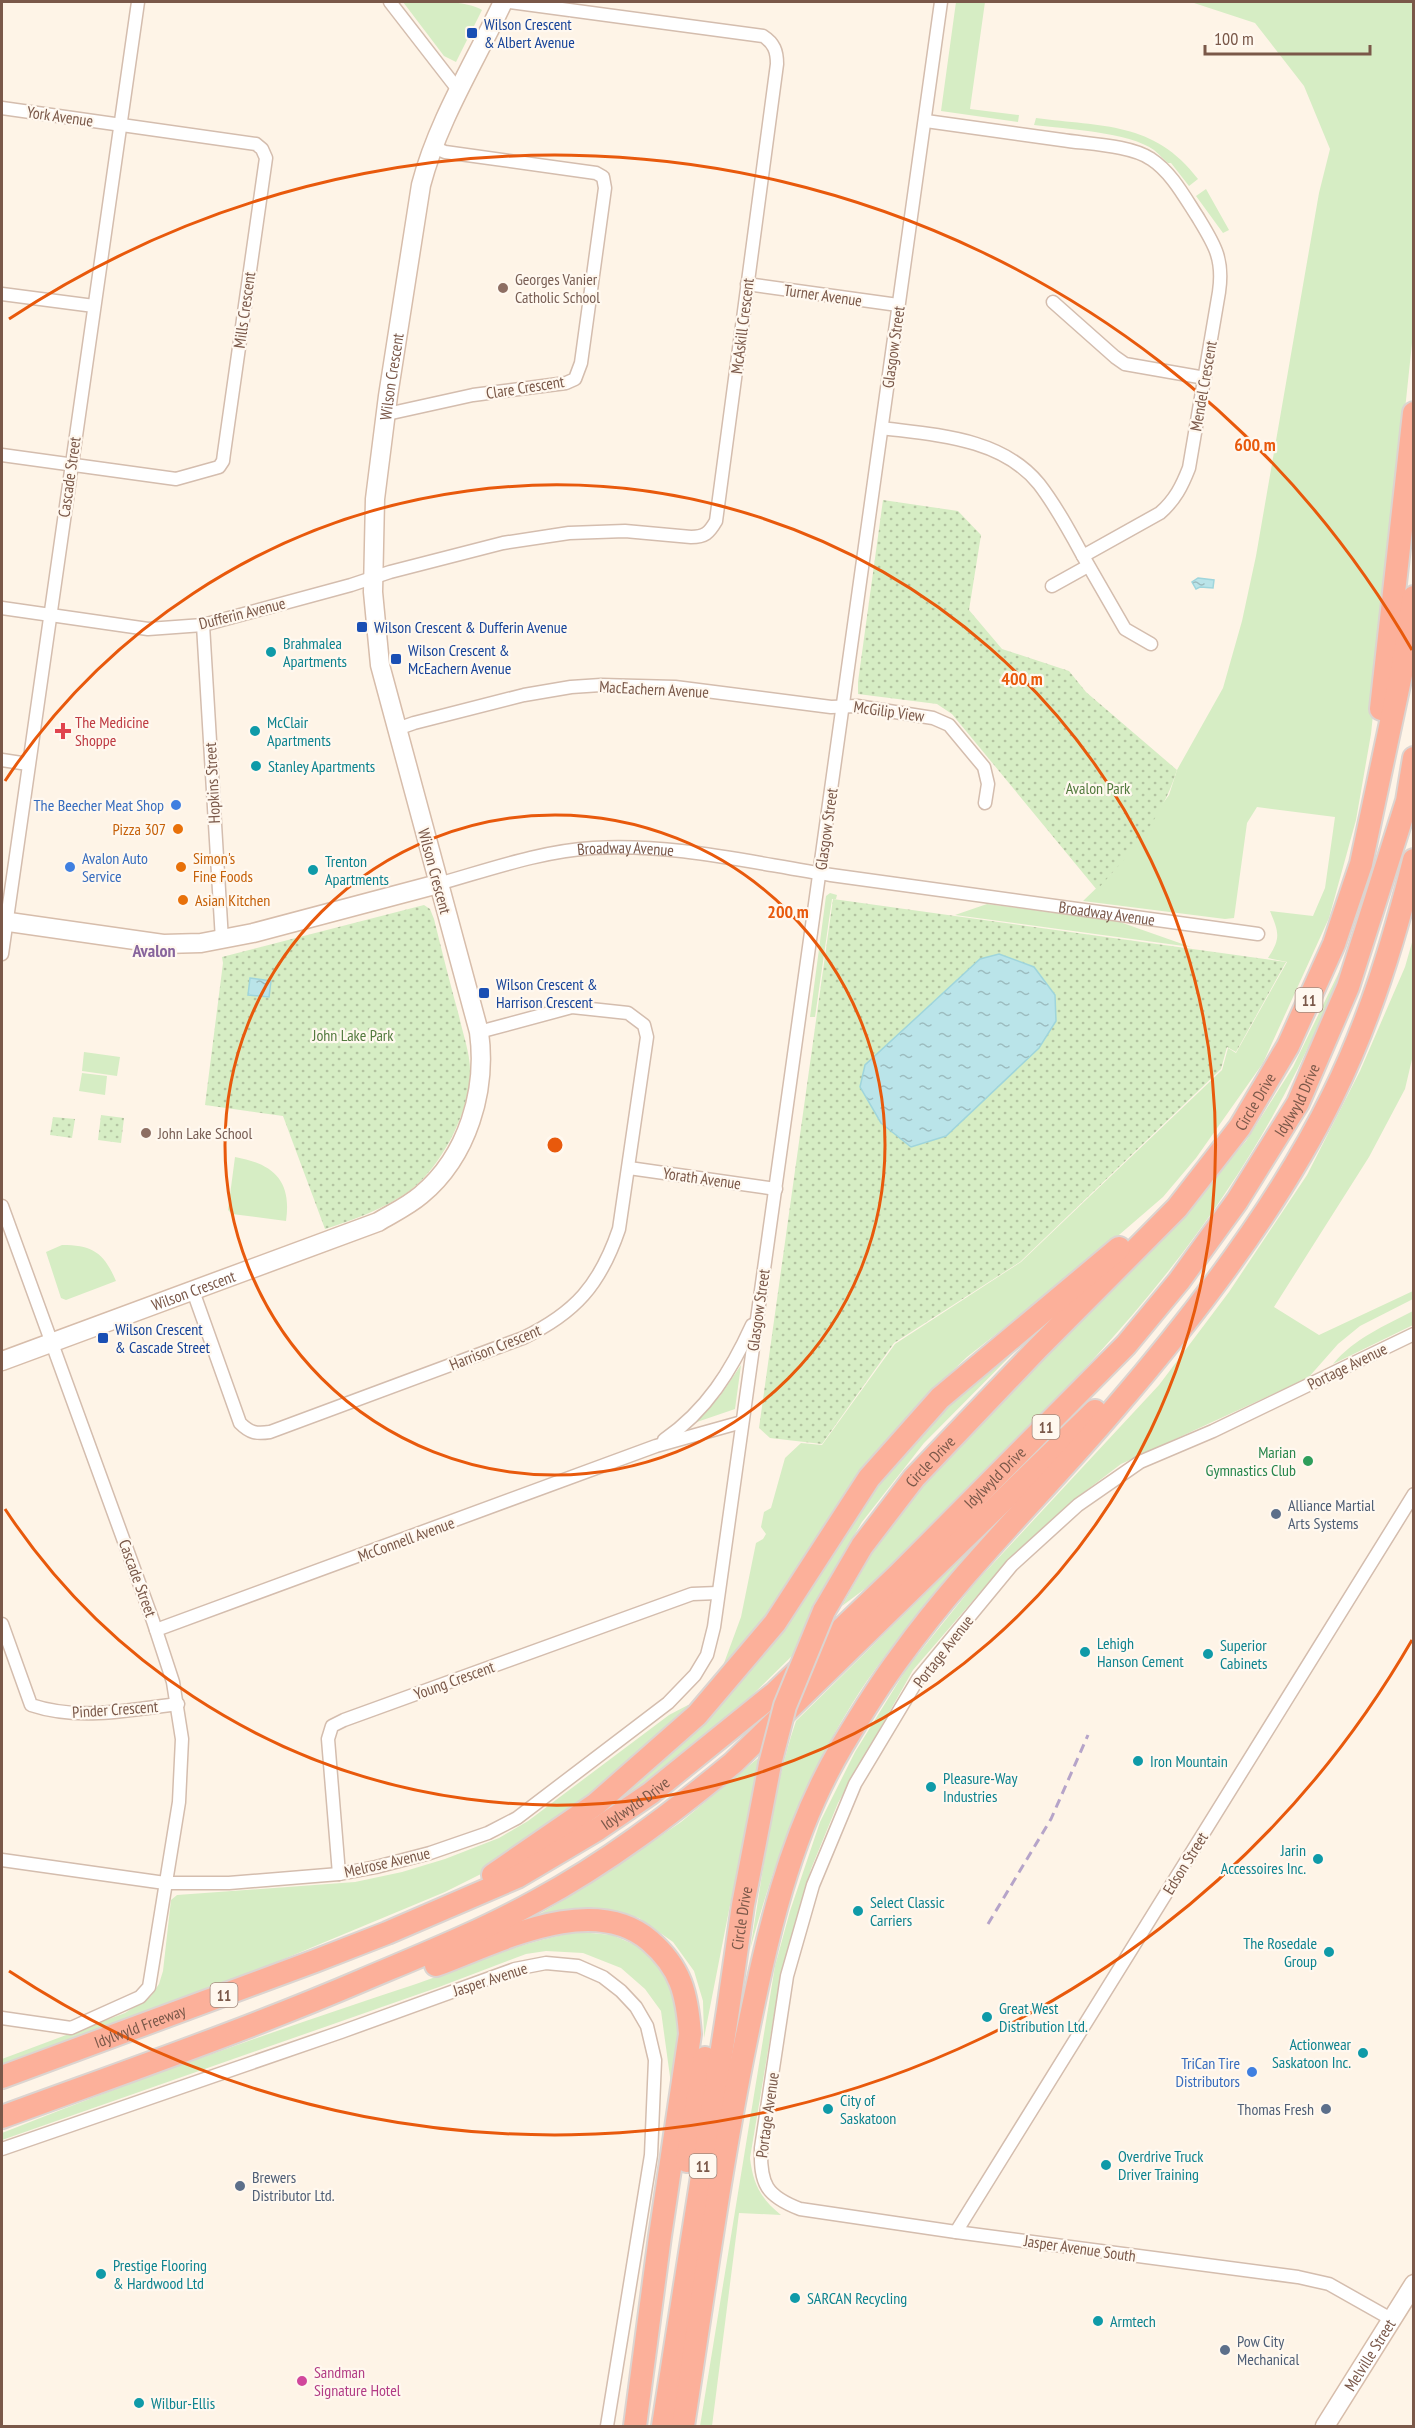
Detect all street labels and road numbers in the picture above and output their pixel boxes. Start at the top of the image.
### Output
street label: York Avenue [26,101,94,131]
street label: Mills Crescent [229,270,259,349]
street label: McAskill Crescent [726,276,758,375]
street label: Turner Avenue [783,280,863,310]
street label: Glasgow Street [877,304,909,389]
street label: Wilson Crescent [375,331,408,421]
street label: Mendel Crescent [1185,339,1221,433]
street label: Clare Crescent [485,371,566,403]
street label: Cascade Street [53,435,85,519]
street label: Dufferin Avenue [197,593,287,633]
street label: MacEachern Avenue [599,676,709,702]
street label: McGilip View [852,696,926,726]
street label: Hopkins Street [200,741,224,824]
street label: Glasgow Street [810,786,842,871]
street label: Wilson Crescent [414,826,456,917]
street label: Broadway Avenue [576,837,675,860]
street label: Broadway Avenue [1057,896,1156,930]
road number: 11 [1296,988,1322,1012]
street label: Idylwyld Drive [1270,1061,1324,1140]
street label: Circle Drive [1230,1069,1280,1134]
street label: Yorath Avenue [662,1163,742,1193]
street label: Wilson Crescent [149,1265,239,1315]
street label: Glasgow Street [742,1267,774,1352]
street label: Harrison Crescent [446,1319,544,1374]
street label: Portage Avenue [1304,1338,1390,1394]
road number: 11 [1032,1415,1060,1439]
street label: Circle Drive [901,1431,959,1491]
street label: Idylwyld Drive [960,1442,1030,1513]
street label: McConnell Avenue [355,1512,457,1566]
street label: Cascade Street [115,1536,161,1620]
street label: Portage Avenue [909,1611,977,1691]
street label: Young Crescent [411,1656,498,1704]
street label: Pinder Crescent [71,1696,159,1722]
street label: Idylwyld Drive [597,1772,673,1834]
street label: Edson Street [1158,1828,1212,1898]
street label: Melrose Avenue [342,1842,432,1882]
street label: Circle Drive [727,1885,756,1951]
street label: Jasper Avenue [449,1958,530,2001]
road number: 11 [210,1983,238,2007]
street label: Idylwyld Freeway [91,2000,188,2052]
street label: Portage Avenue [751,2071,783,2159]
road number: 11 [690,2154,716,2178]
street label: Jasper Avenue South [1022,2230,1137,2266]
street label: Melville Street [1340,2315,1400,2394]

